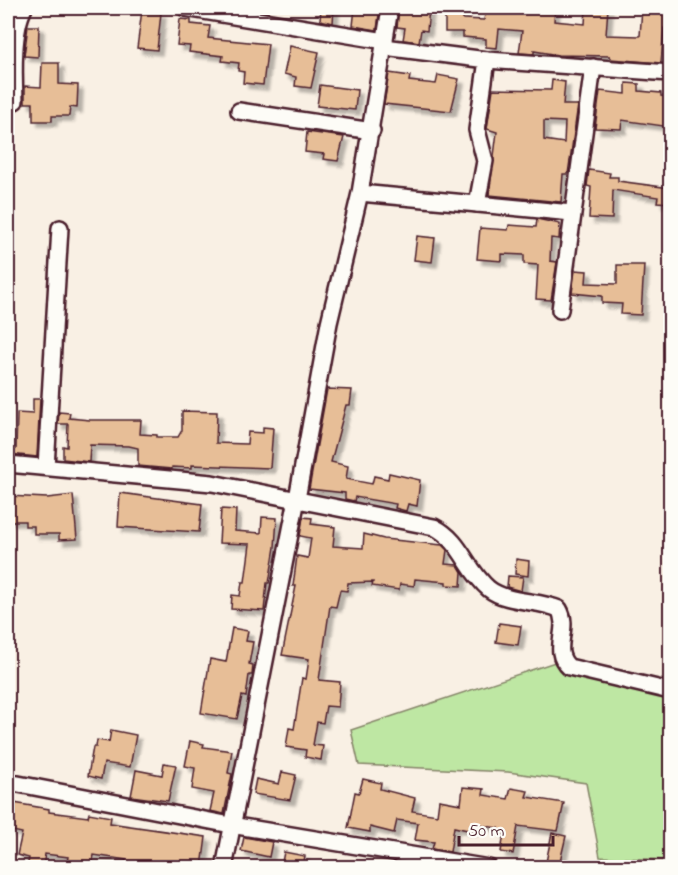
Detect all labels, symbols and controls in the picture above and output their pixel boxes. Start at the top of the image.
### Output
scale bar [459,809,554,847]
text: 50 m [468,819,505,845]

